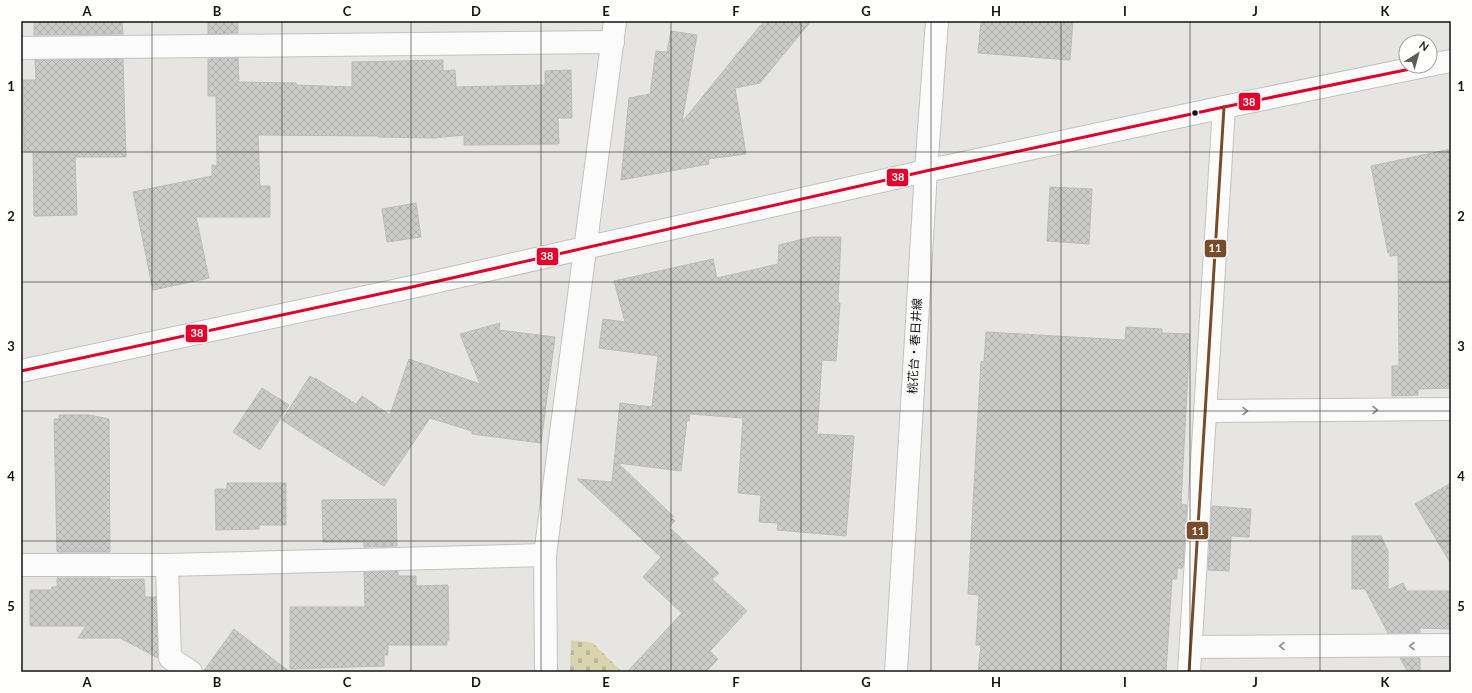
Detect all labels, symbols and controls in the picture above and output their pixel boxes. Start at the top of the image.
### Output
text: A [81,3,92,19]
text: B [213,3,222,19]
text: C [343,3,352,19]
text: D [471,3,481,19]
text: E [602,3,610,19]
text: F [732,3,740,19]
text: G [861,3,871,19]
text: H [991,3,1001,19]
text: I [1123,3,1127,19]
text: J [1252,3,1258,19]
text: K [1381,3,1391,19]
north arrow [1398,34,1438,74]
text: N [1417,38,1432,53]
text: 1 [7,78,15,94]
text: 1 [1457,78,1465,94]
line badge: 38 [1238,92,1261,111]
text: 38 [1243,95,1255,108]
unlabelled marker [1190,108,1200,118]
line badge: 38 [886,168,909,187]
text: 38 [892,170,904,183]
text: 2 [7,208,15,224]
text: 2 [1457,208,1465,224]
line badge: 11 [1204,239,1227,258]
text: 11 [1209,241,1221,254]
line badge: 38 [536,247,559,266]
text: 38 [541,249,553,262]
street label: 桃花台・春日井線 [904,298,925,394]
line badge: 38 [185,324,208,343]
text: 38 [191,326,203,339]
text: 3 [7,338,15,354]
text: 3 [1457,338,1465,354]
one-way arrow [1372,406,1378,414]
one-way arrow [1242,407,1248,415]
text: 4 [7,468,15,484]
text: 4 [1457,468,1465,484]
line badge: 11 [1186,521,1209,540]
text: 11 [1192,524,1204,537]
text: 5 [7,598,15,614]
text: 5 [1457,598,1465,614]
one-way arrow [1279,642,1285,650]
one-way arrow [1409,642,1415,650]
text: A [81,674,92,690]
text: B [213,674,222,690]
text: C [343,674,352,690]
text: D [471,674,481,690]
text: E [602,674,610,690]
text: F [732,674,740,690]
text: G [861,674,871,690]
text: H [991,674,1001,690]
text: I [1123,674,1127,690]
text: J [1252,674,1258,690]
text: K [1381,674,1391,690]

